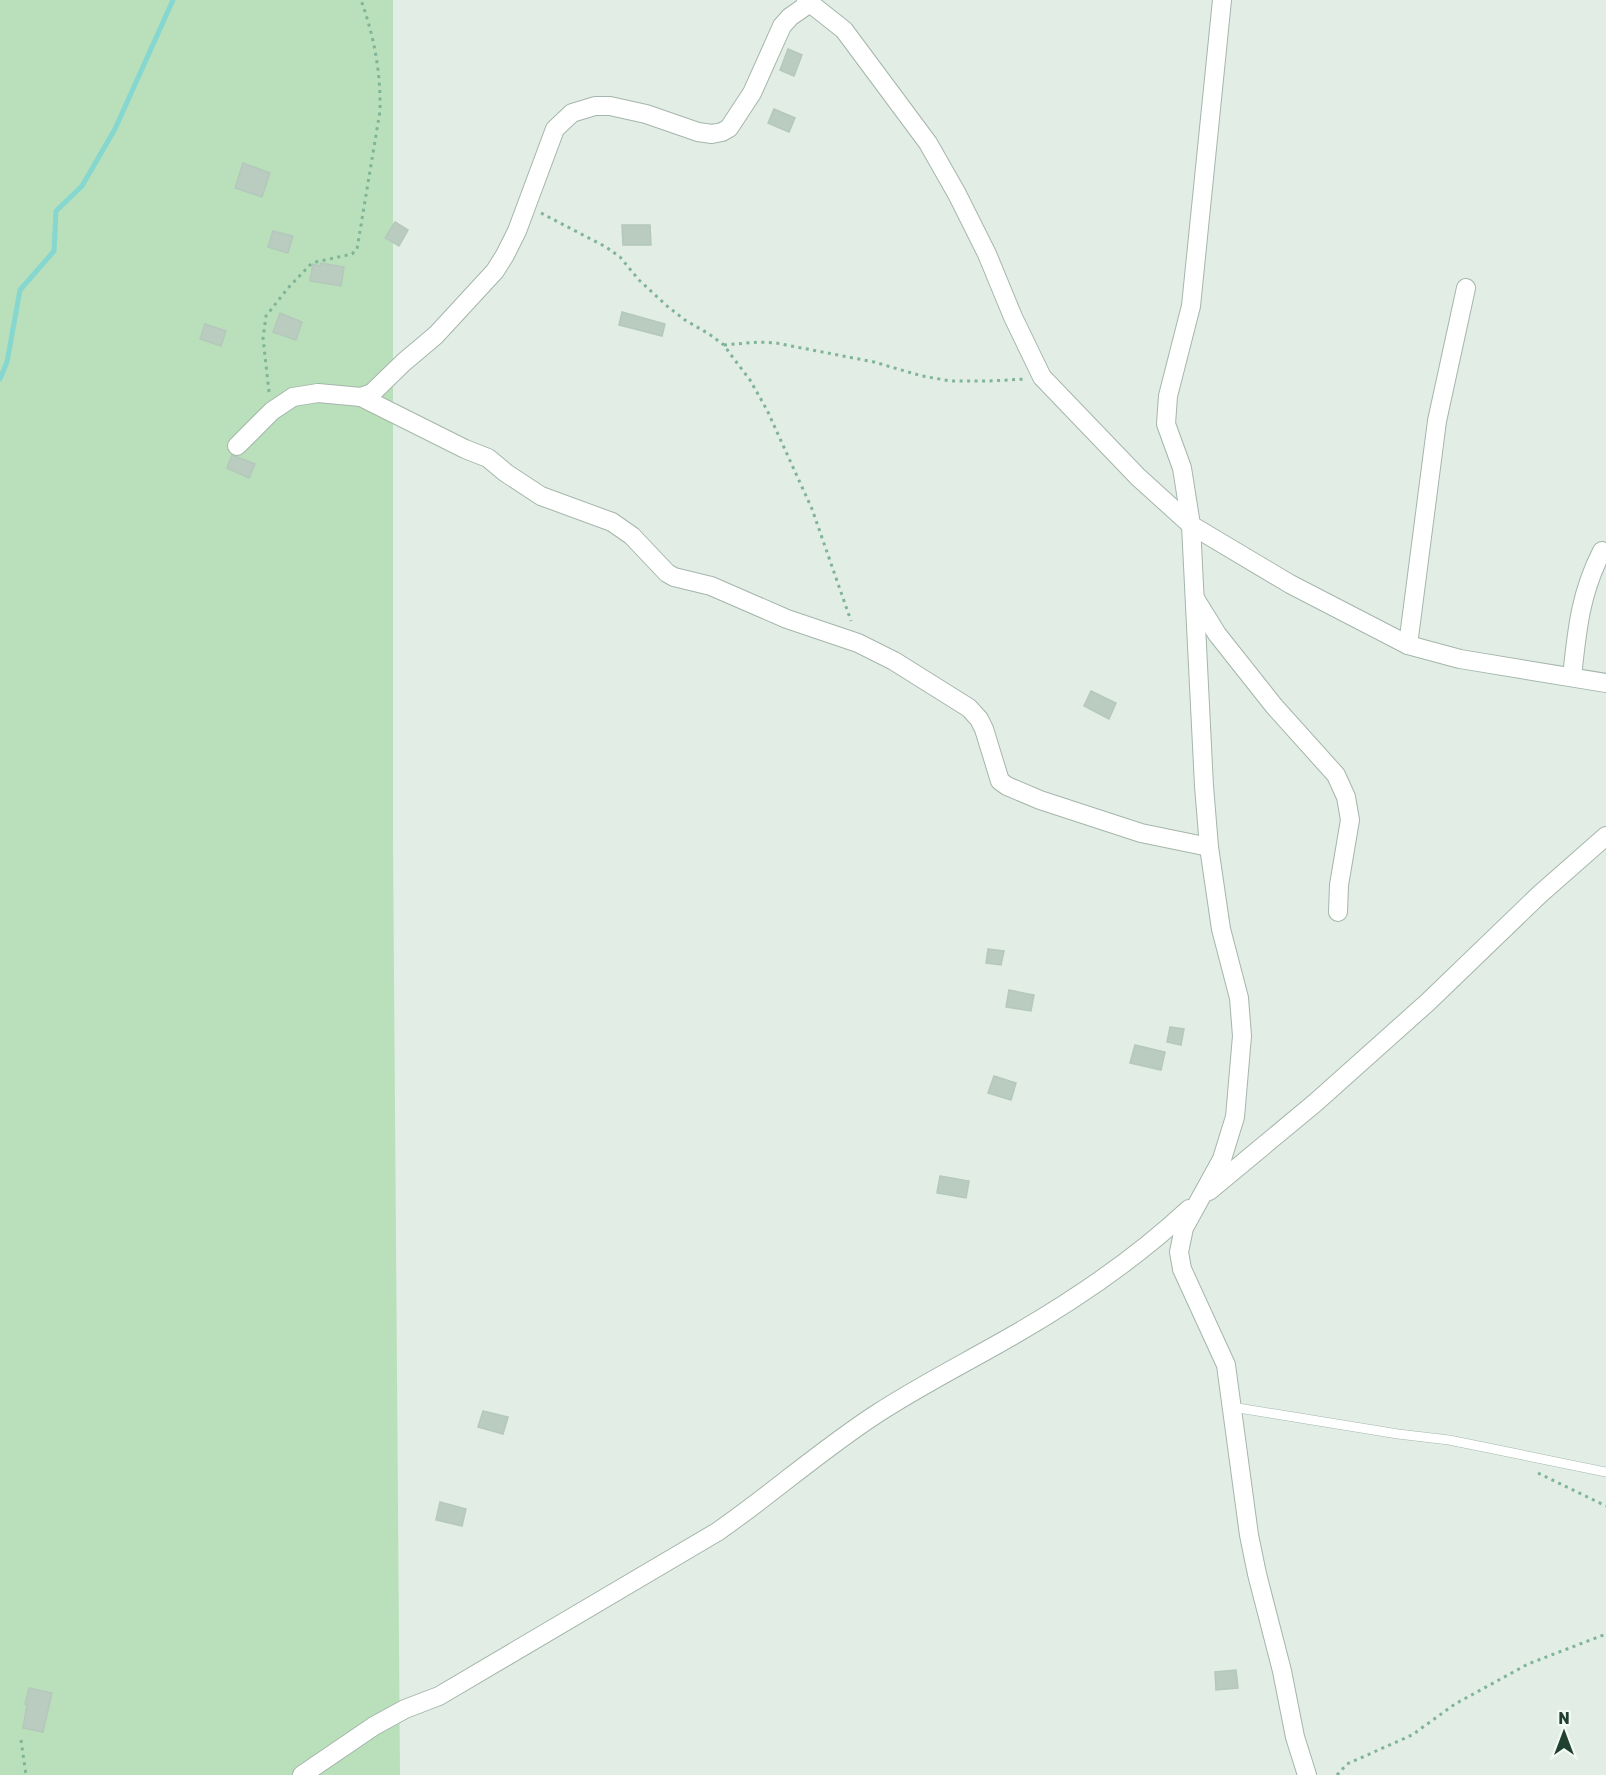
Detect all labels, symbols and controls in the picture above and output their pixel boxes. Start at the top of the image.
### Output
north arrow [1534,1703,1594,1763]
text: N [1558,1709,1570,1728]

